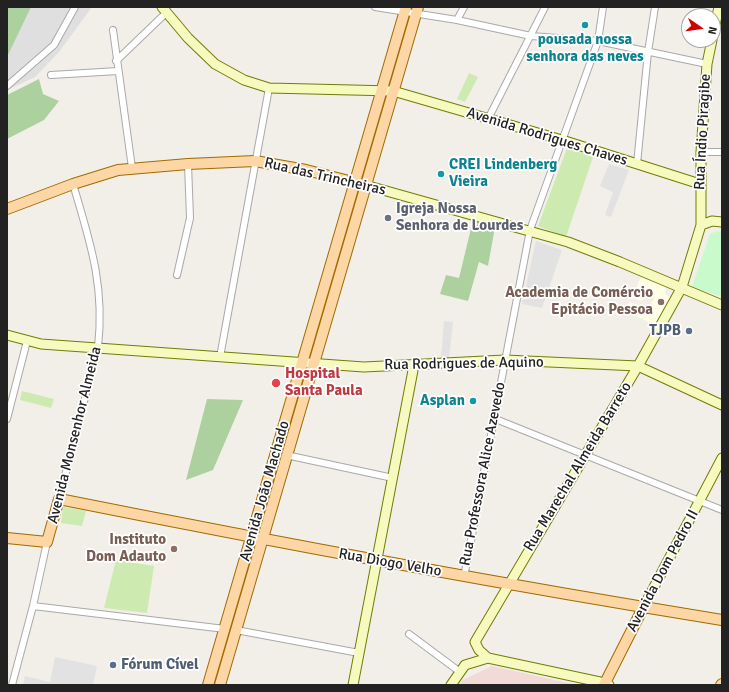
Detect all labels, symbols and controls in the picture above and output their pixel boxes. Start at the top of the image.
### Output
north arrow [681,8,721,48]
marker: pousada nossa senhora das neves [580,20,590,30]
text: N [705,25,719,36]
place label: pousada nossa senhora das neves [526,31,644,66]
street label: Rua Índio Piragibe [691,73,715,191]
street label: Avenida Rodrigues Chaves [464,104,630,170]
street label: Rua das Trincheiras [262,154,388,200]
place label: CREI Lindenberg Vieira [449,156,557,191]
marker: CREI Lindenberg Vieira [436,169,446,179]
place label: Igreja Nossa Senhora de Lourdes [396,200,523,235]
marker: Igreja Nossa Senhora de Lourdes [383,213,393,223]
place label: Academia de Comércio Epitácio Pessoa [505,284,653,319]
marker: Academia de Comércio Epitácio Pessoa [656,297,666,307]
place label: TJPB [649,322,681,340]
marker: TJPB [684,326,694,336]
street label: Avenida Monsenhor Almeida [44,345,106,525]
street label: Rua Rodrigues de Aquino [384,354,544,374]
place label: Hospital Santa Paula [285,365,363,400]
marker: Hospital Santa Paula [270,377,282,389]
street label: Rua Marechal Almeida Barreto [520,379,636,555]
street label: Rua Professora Alice Azevedo [456,381,510,567]
place label: Asplan [420,392,465,410]
marker: Asplan [468,396,478,406]
street label: Avenida João Machado [236,419,294,563]
street label: Avenida Dom Pedro II [623,507,703,635]
place label: Instituto Dom Adauto [86,531,166,566]
marker: Instituto Dom Adauto [169,544,179,554]
street label: Rua Diogo Velho [337,545,443,581]
place label: Fórum Cível [121,656,199,674]
marker: Fórum Cível [108,660,118,670]

